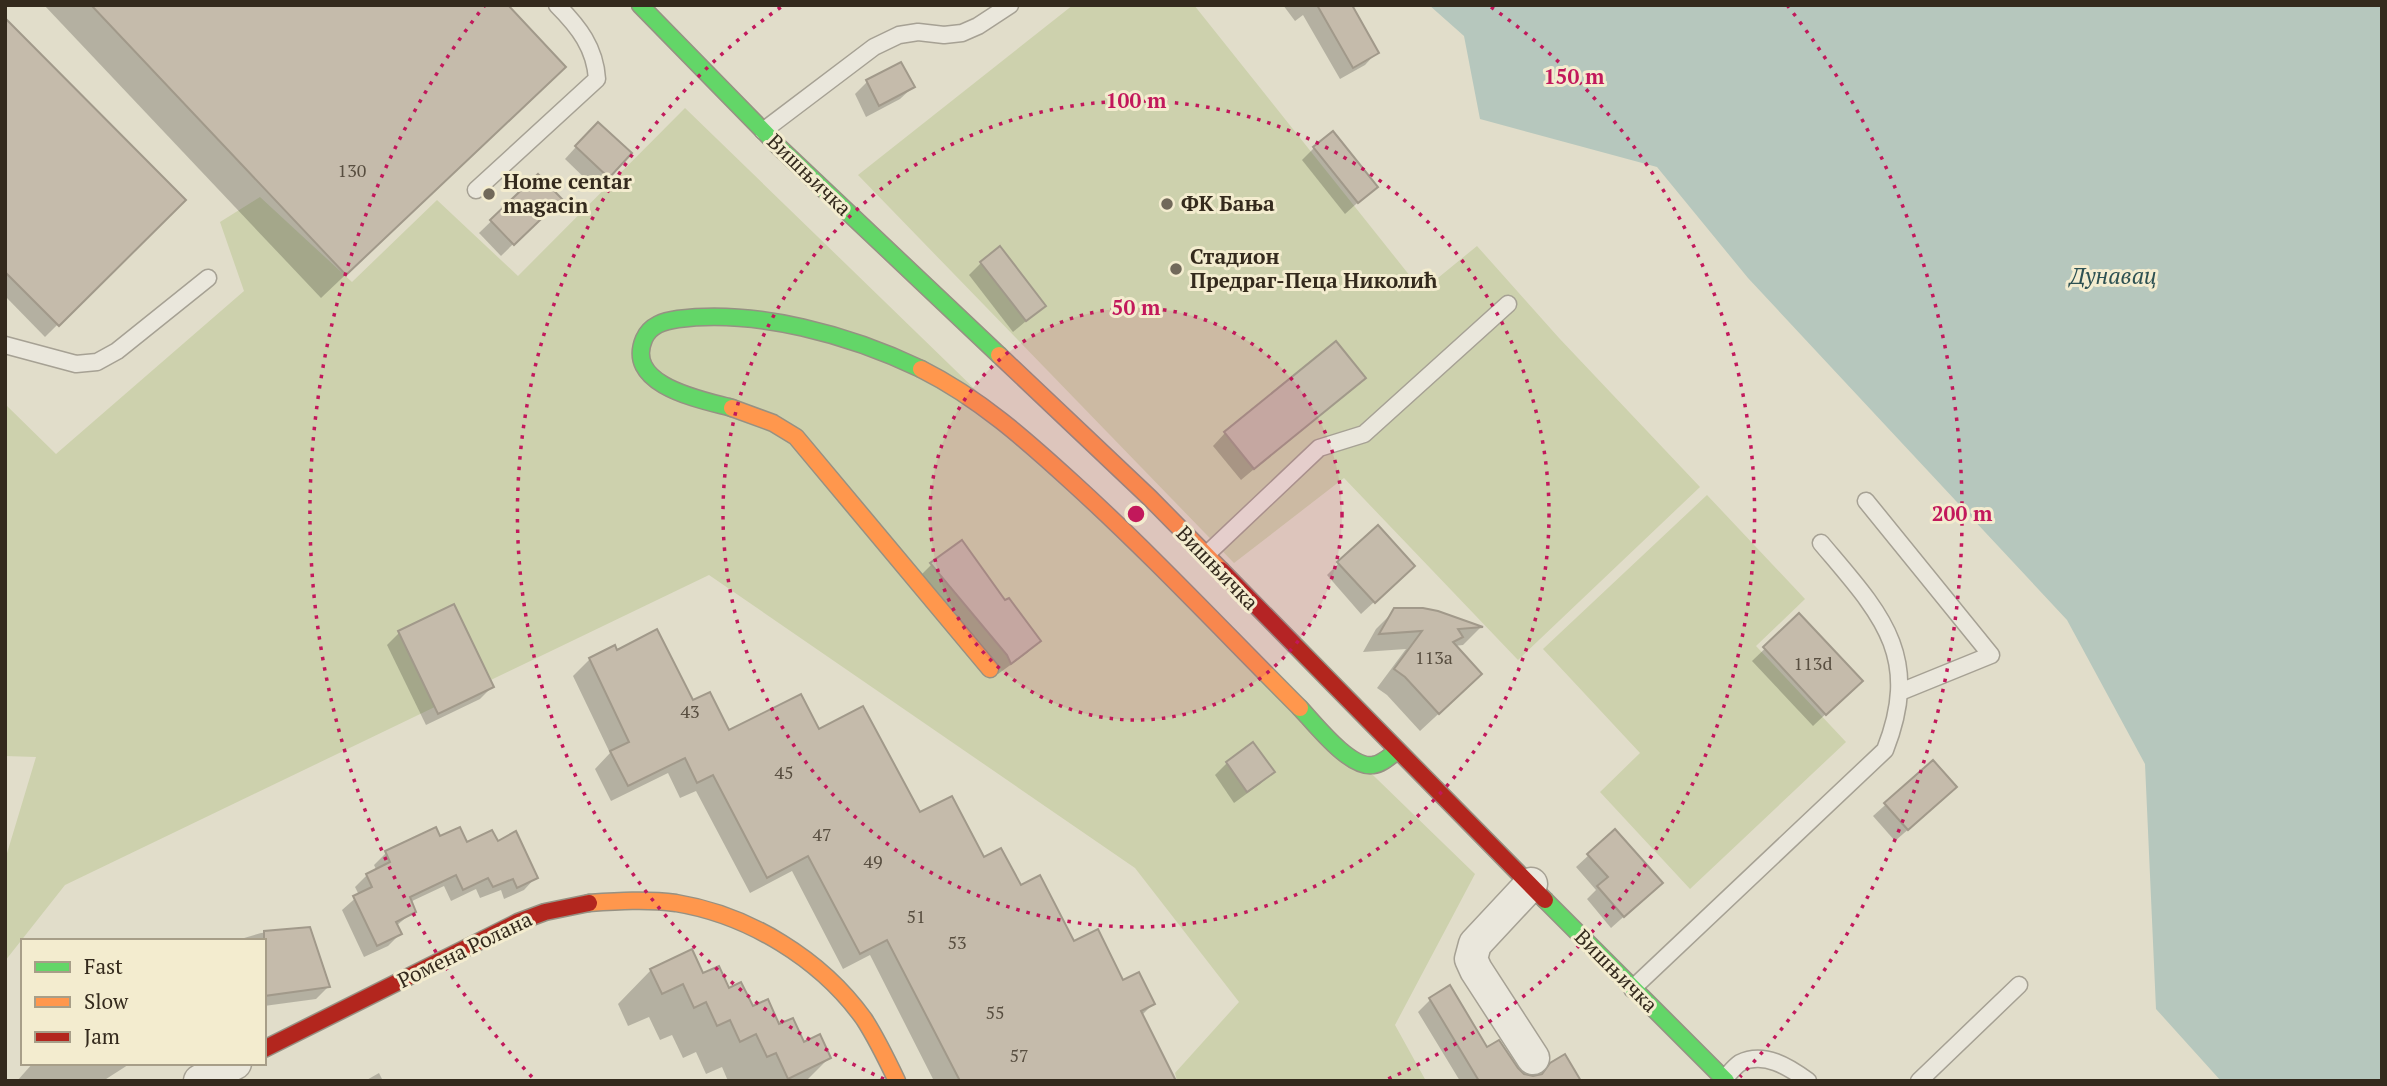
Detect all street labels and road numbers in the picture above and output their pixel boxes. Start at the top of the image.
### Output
street label: Вишњичка [762,127,858,222]
street label: Вишњичка [1171,519,1265,616]
street label: Ромена Ролана [393,904,537,994]
street label: Вишњичка [1569,923,1665,1018]

